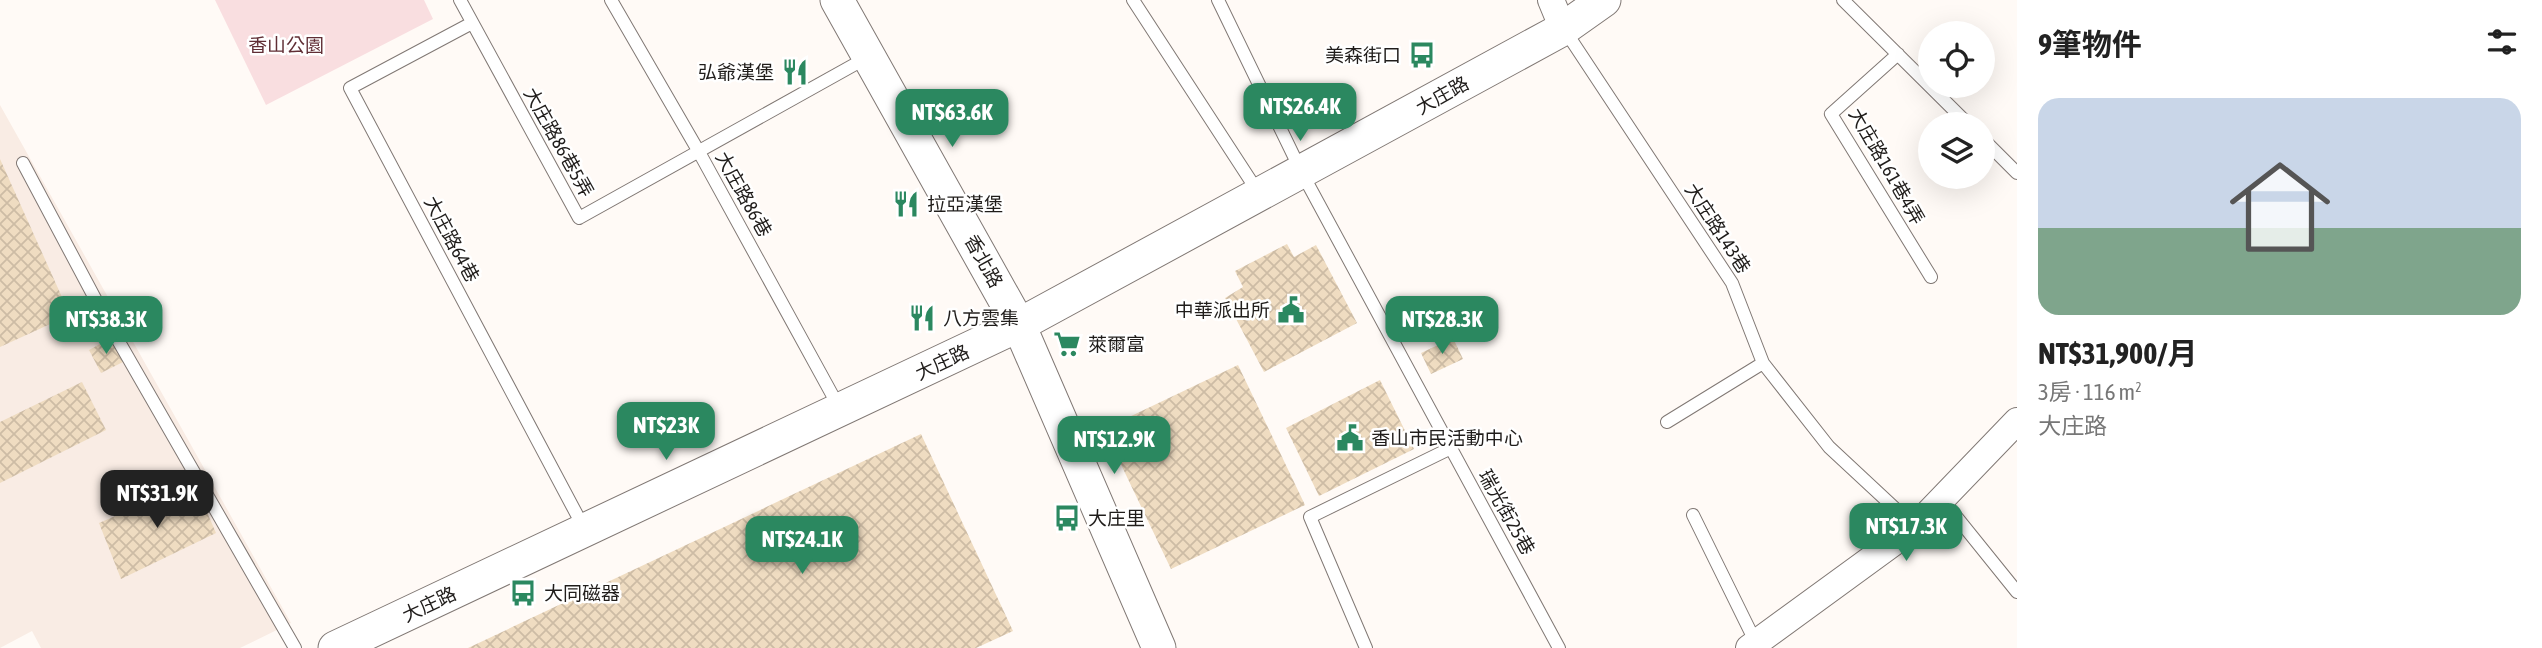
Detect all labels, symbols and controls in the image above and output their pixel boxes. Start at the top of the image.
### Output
map controls [1918,21,1995,189]
button: locate [1918,21,1995,98]
icon: filters [2483,23,2521,61]
text: 9筆物件 [2038,27,2142,61]
park label: 香山公園 [248,34,324,56]
bus stop icon: 美森街口 [1407,40,1437,70]
place label: 美森街口 [1325,44,1401,66]
restaurant icon: 弘爺漢堡 [780,57,810,87]
place label: 弘爺漢堡 [698,61,774,83]
street label: 大庄路 [1412,72,1472,118]
street label: 大庄路86巷5弄 [520,83,598,201]
pin: NT$26.4K [1228,83,1372,143]
pin: NT$63.6K [880,90,1024,149]
text: NT$26.4K [1259,93,1341,119]
text: NT$63.6K [911,99,993,125]
street label: 大庄路161巷4弄 [1845,104,1929,228]
button: layers [1918,112,1995,189]
icon: home [2217,144,2343,270]
street label: 大庄路86巷 [712,148,776,240]
street label: 大庄路143巷 [1681,179,1755,277]
restaurant icon: 拉亞漢堡 [891,189,921,219]
street label: 大庄路64巷 [420,192,484,286]
place label: 拉亞漢堡 [927,193,1003,215]
street label: 香北路 [961,231,1007,291]
public building icon: 中華派出所 [1276,295,1306,325]
pin: NT$38.3K [34,296,178,356]
pin: NT$28.3K [1370,296,1514,356]
place label: 中華派出所 [1175,299,1270,321]
restaurant icon: 八方雲集 [907,303,937,333]
text: NT$38.3K [65,306,147,332]
text: NT$28.3K [1401,306,1483,332]
place label: 八方雲集 [943,307,1019,329]
supermarket icon: 萊爾富 [1052,329,1082,359]
place label: 萊爾富 [1088,333,1145,355]
text: NT$31,900/月 [2038,336,2197,370]
street label: 大庄路 [912,340,972,384]
text: 3房 · 116 m² [2038,379,2142,405]
pin: NT$23K [609,402,723,462]
text: NT$23K [633,412,699,438]
text: 大庄路 [2038,413,2107,439]
pin: NT$12.9K [1042,416,1186,476]
public building icon: 香山市民活動中心 [1335,423,1365,453]
text: NT$12.9K [1073,426,1155,452]
place label: 香山市民活動中心 [1371,427,1523,449]
street label: 瑞光街25巷 [1475,466,1539,558]
pin: NT$31.9K [85,470,229,530]
text: NT$31.9K [116,480,198,506]
bus stop icon: 大庄里 [1052,503,1082,533]
pin: NT$17.3K [1834,504,1978,563]
place label: 大庄里 [1088,507,1145,529]
text: NT$17.3K [1865,513,1947,539]
pin: NT$24.1K [730,516,874,576]
text: NT$24.1K [761,526,843,552]
bus stop icon: 大同磁器 [508,578,538,608]
street label: 大庄路 [399,582,459,626]
place label: 大同磁器 [544,582,620,604]

